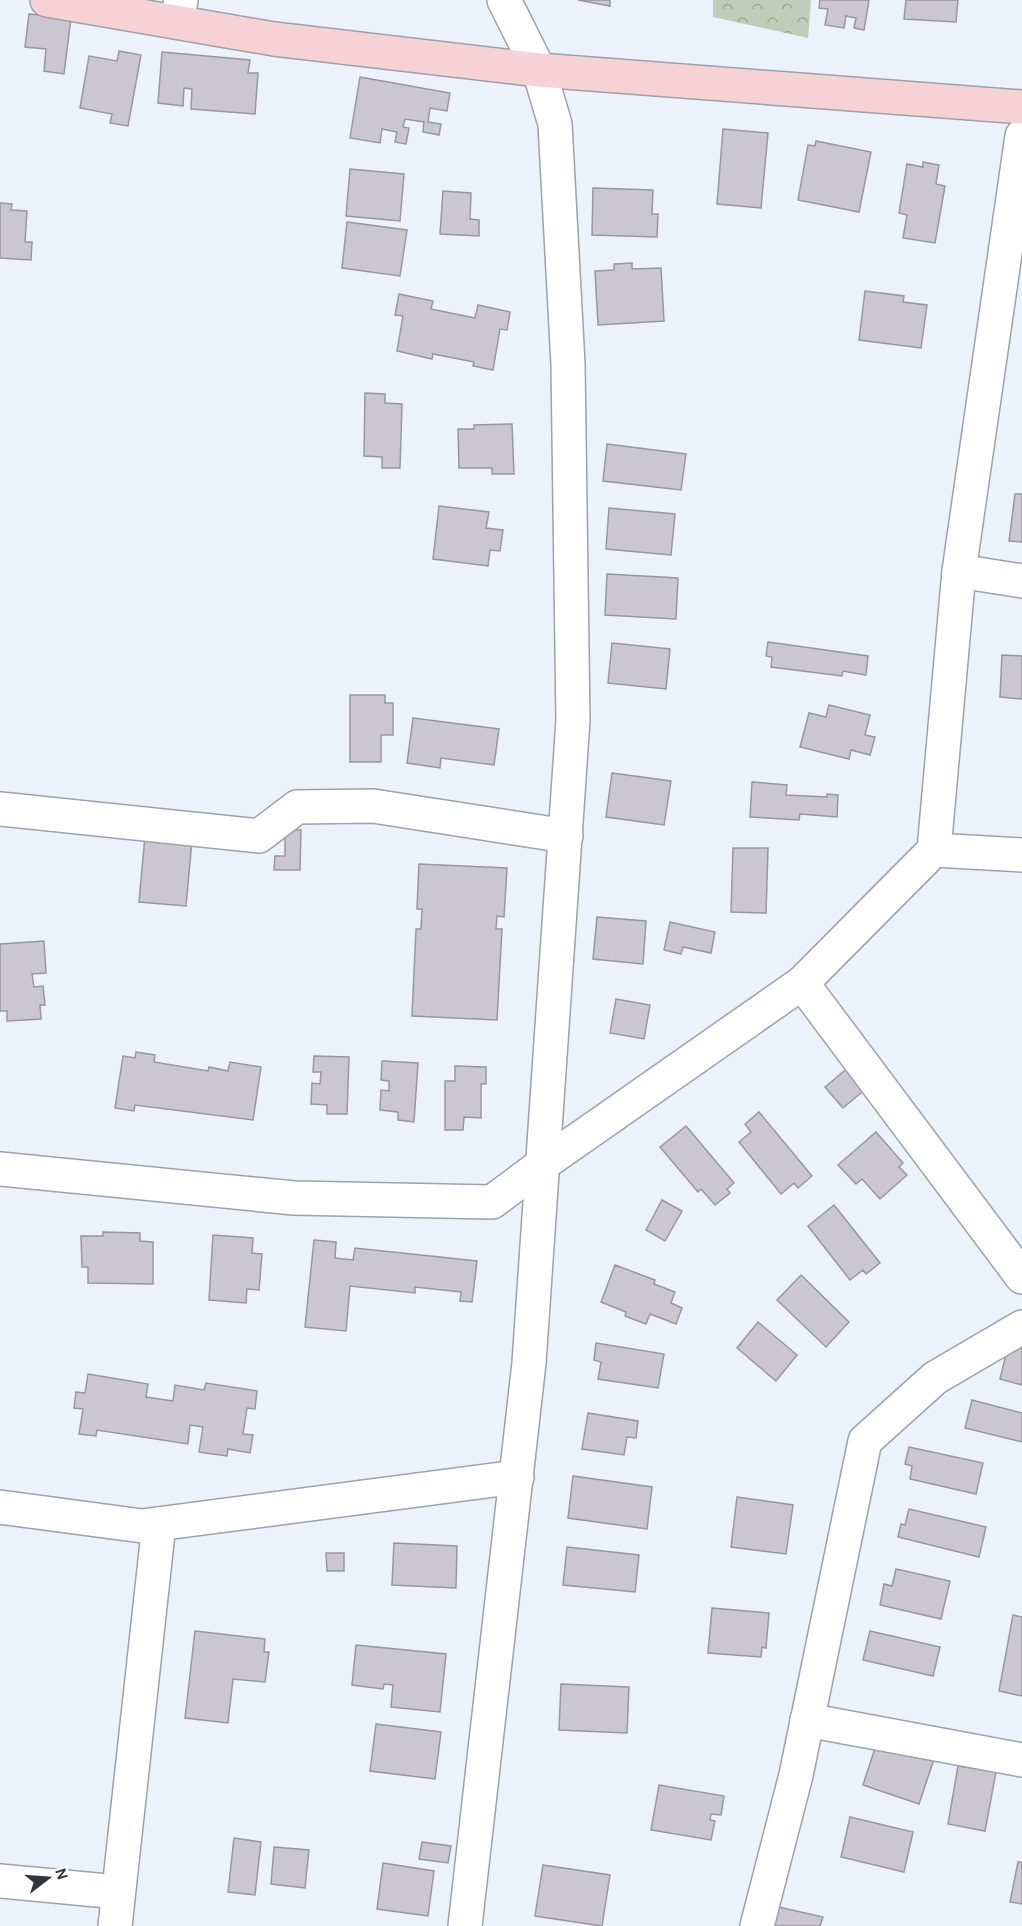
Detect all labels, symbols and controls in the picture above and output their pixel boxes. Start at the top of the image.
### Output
north arrow [18,1848,78,1908]
text: N [51,1865,73,1882]

